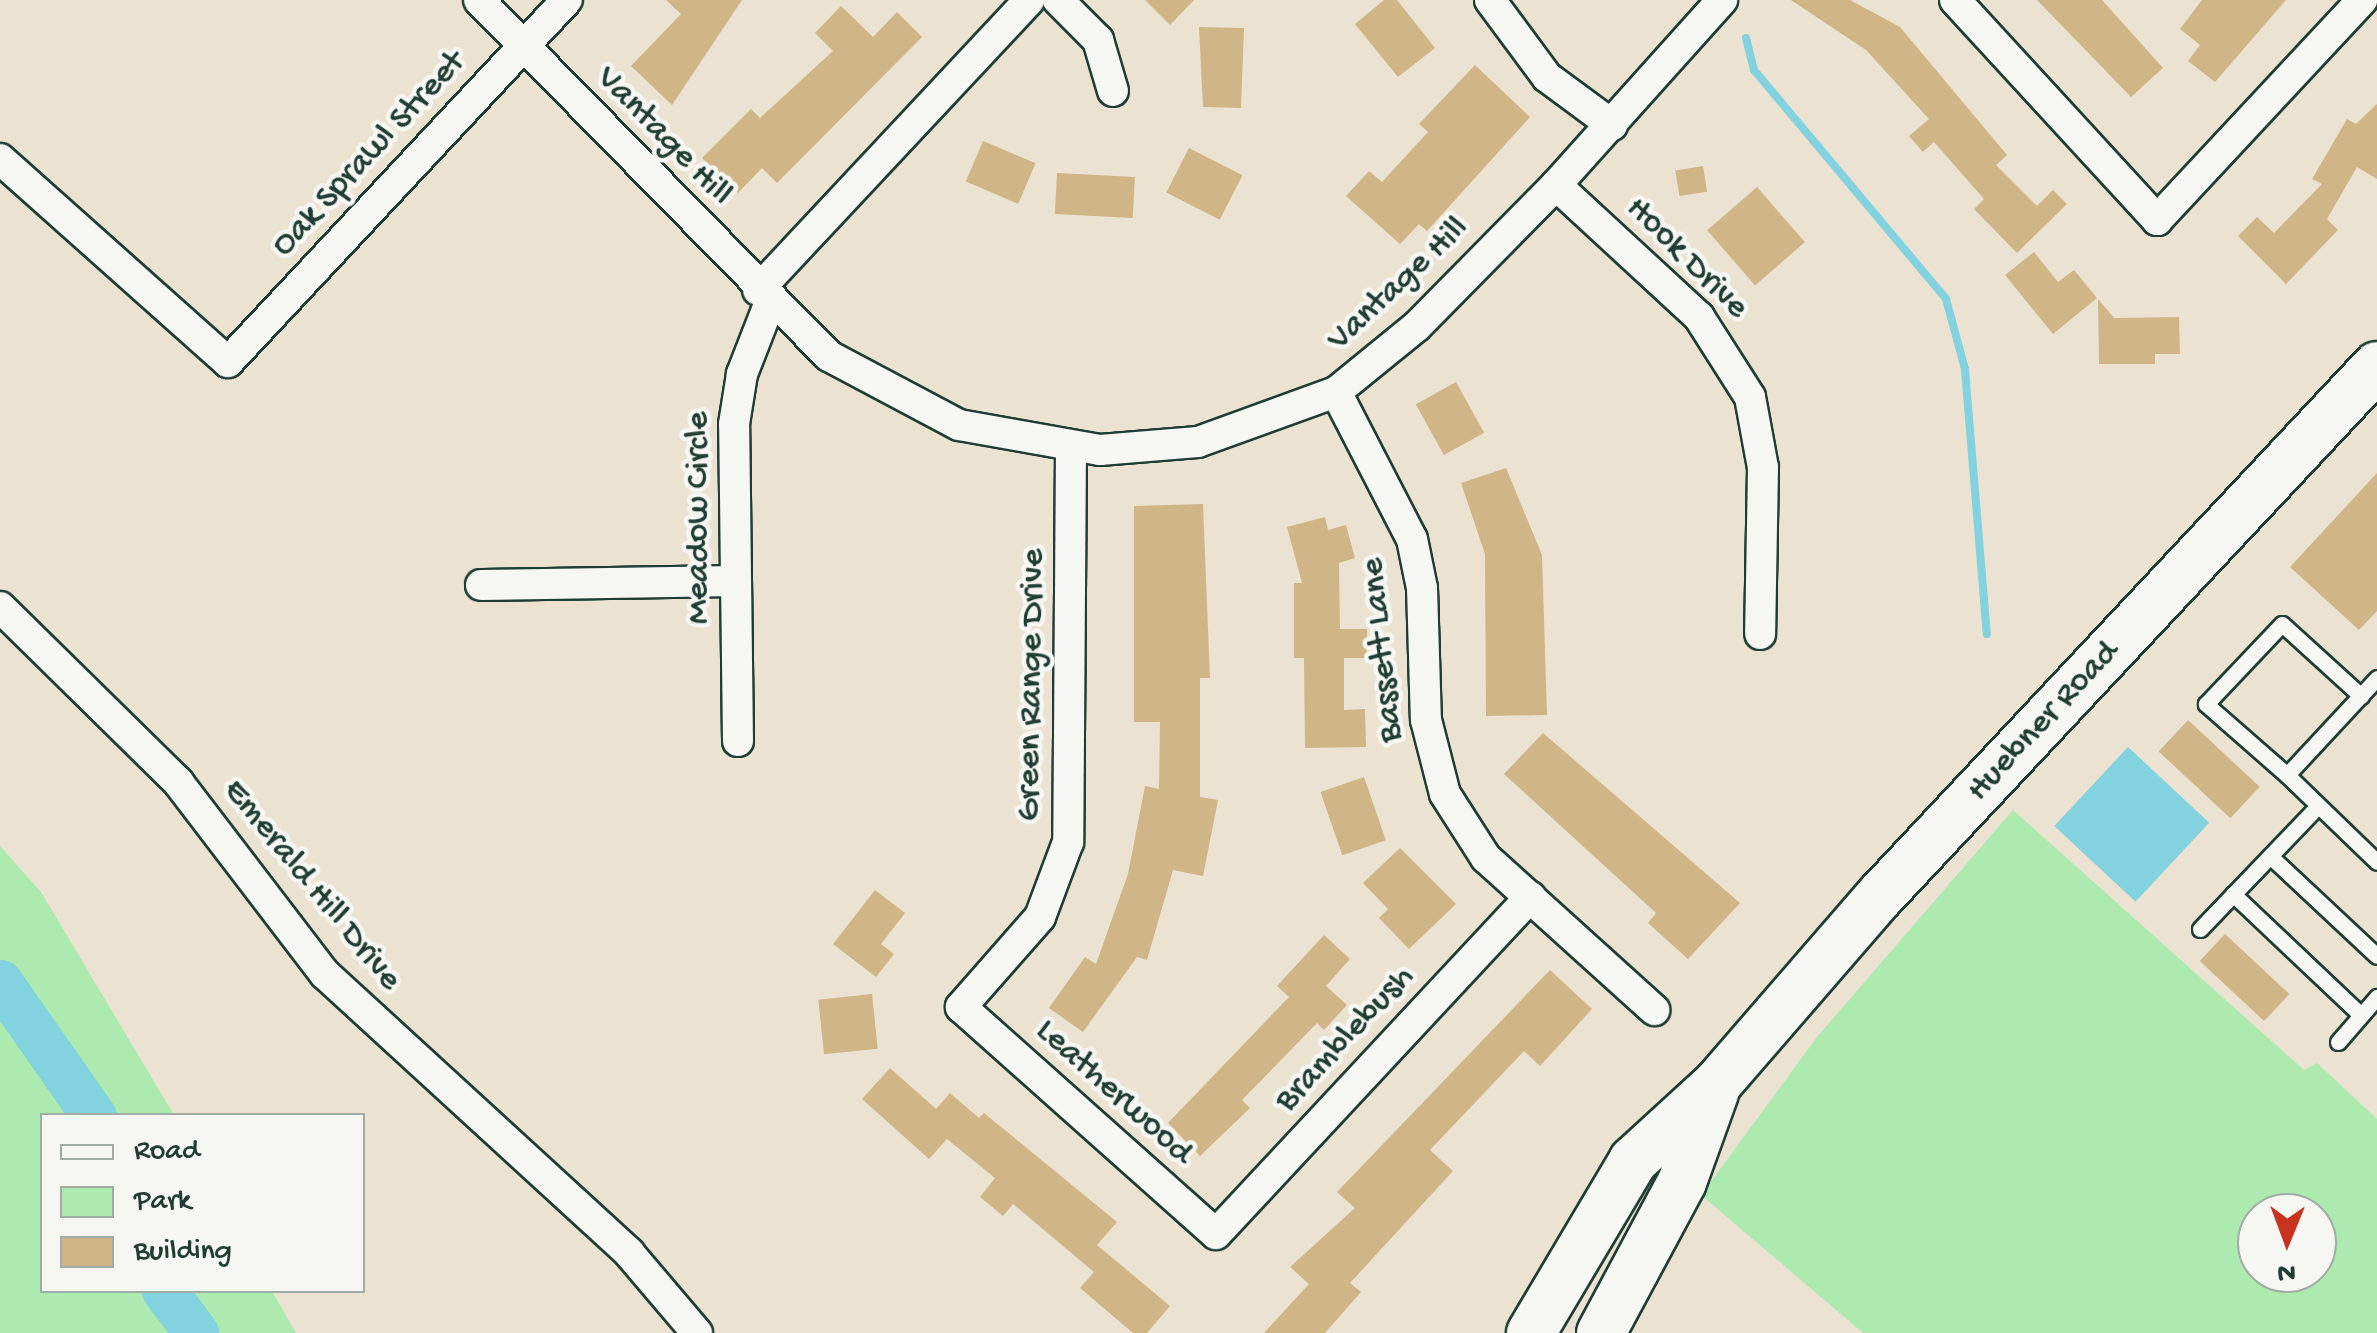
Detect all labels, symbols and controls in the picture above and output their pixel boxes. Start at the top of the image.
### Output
street label: Oak Sprawl Street [264,43,476,267]
street label: Vantage Hill [586,58,740,216]
street label: Hook Drive [1616,189,1756,329]
street label: Vantage Hill [1319,209,1479,361]
street label: Meadow Circle [679,412,721,624]
street label: Green Range Drive [1010,548,1056,822]
street label: Bassett Lane [1353,556,1415,744]
street label: Huebner Road [1959,633,2129,811]
street label: Emerald Hill Drive [213,772,409,1000]
street label: Bramblebush [1267,958,1425,1122]
street label: Leatherwood [1025,1011,1201,1175]
legend [40,1113,365,1293]
text: Road [134,1135,200,1170]
text: Park [134,1185,191,1220]
north arrow [2237,1193,2337,1293]
text: Building [134,1235,232,1270]
text: N [2277,1255,2296,1288]

